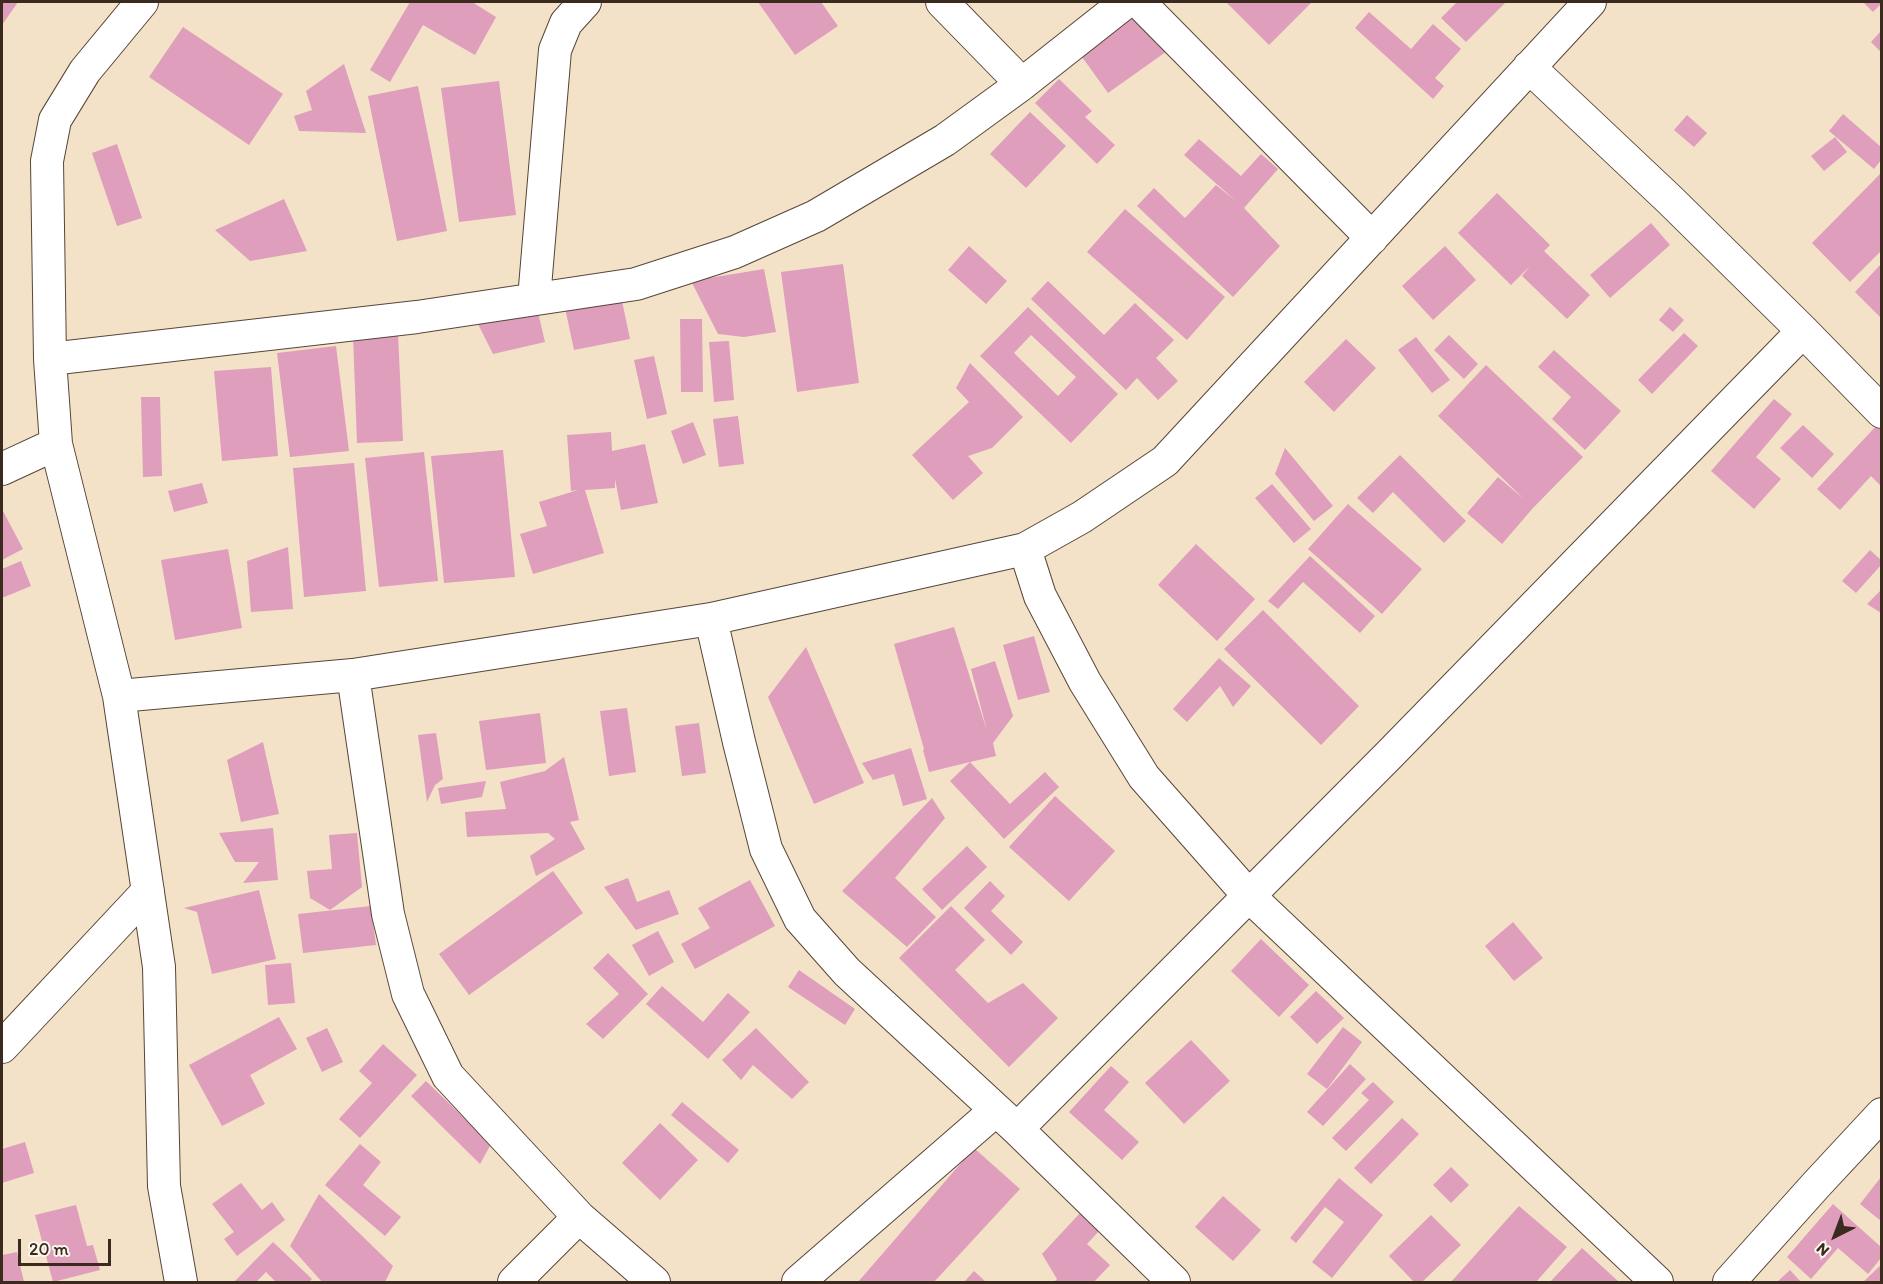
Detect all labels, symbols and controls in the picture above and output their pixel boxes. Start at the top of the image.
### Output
north arrow [1805,1206,1865,1266]
scale bar [21,1227,114,1265]
text: 20 m [29,1238,69,1260]
text: N [1812,1239,1833,1260]

